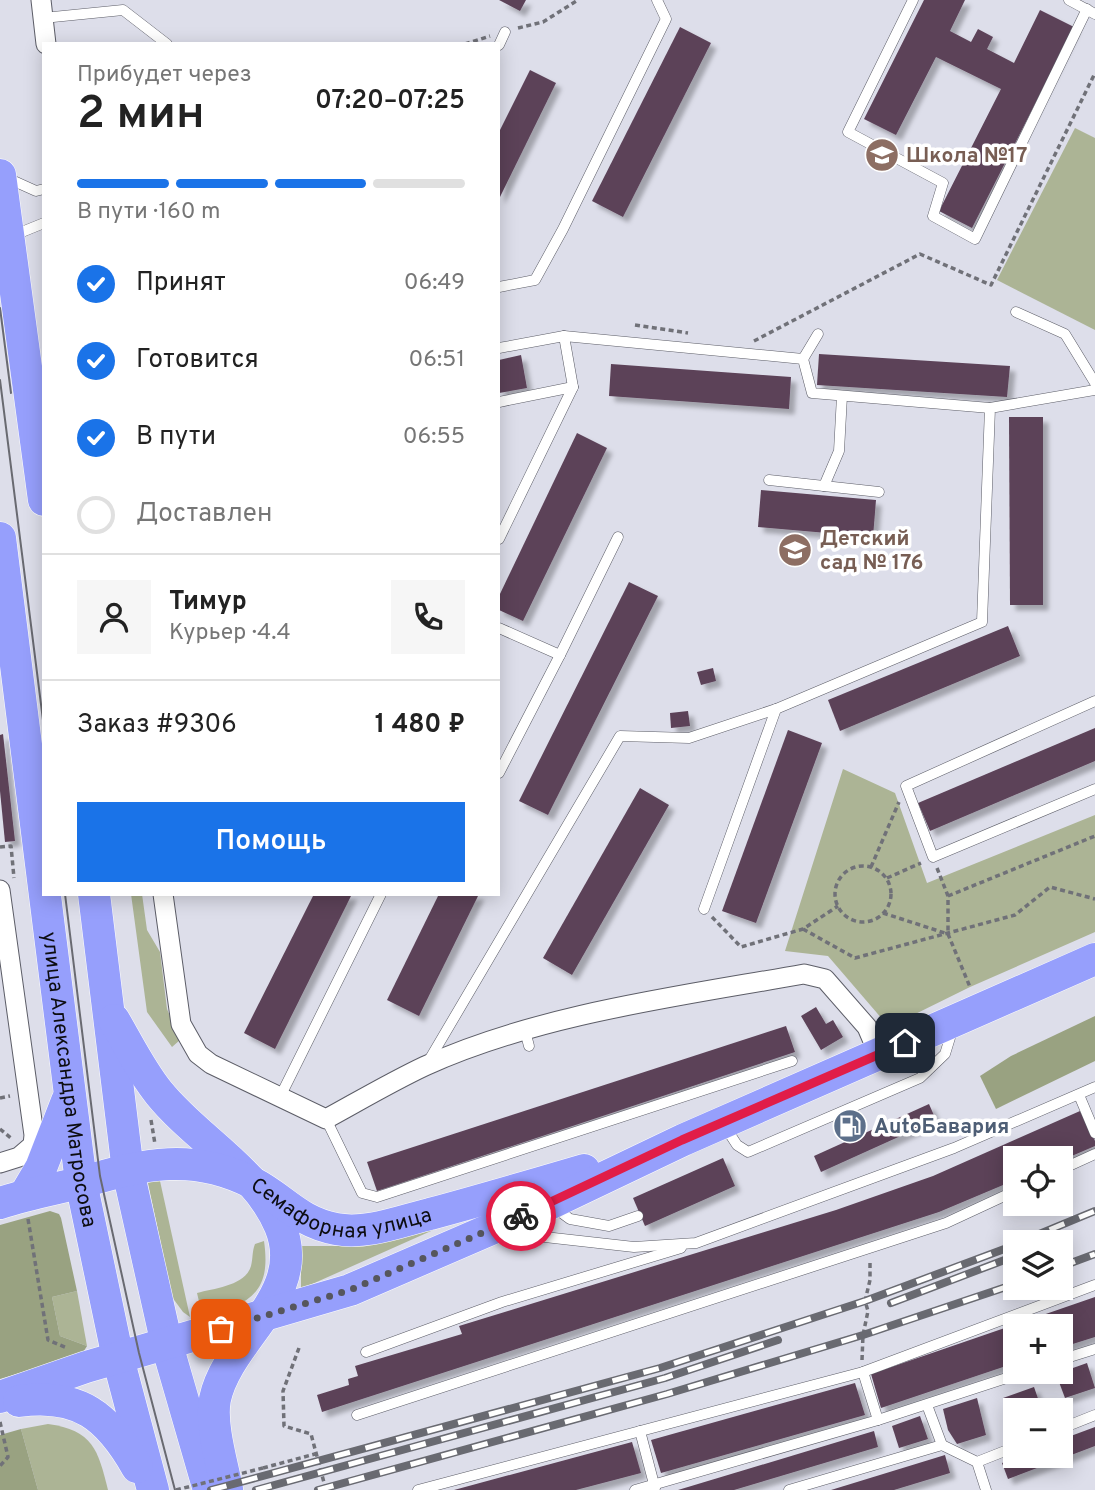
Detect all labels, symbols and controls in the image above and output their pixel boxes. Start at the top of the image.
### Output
text: Прибудет через [77,61,252,90]
text: 07:20–07:25 [315,85,465,118]
text: 2 мин [77,86,205,145]
school or university icon: Школа №17 [863,136,901,174]
place label: Школа №17 [906,143,1027,170]
text: В пути · 160 m [77,198,220,227]
icon: check [77,265,115,303]
text: Принят [136,267,226,300]
text: 06:49 [404,269,465,298]
icon: check [77,342,115,380]
text: Готовится [136,344,259,377]
text: 06:51 [408,346,465,375]
icon: check [77,419,115,457]
text: В пути [136,421,216,454]
text: 06:55 [403,423,465,452]
text: Доставлен [136,498,272,531]
place label: Детский сад № 176 [820,526,923,577]
school or university icon: Детский сад № 176 [776,531,814,569]
button: person [77,580,151,654]
button: phone [391,580,465,654]
text: Тимур [169,586,247,619]
text: Курьер · 4.4 [169,619,291,648]
text: Заказ #9306 [77,709,237,742]
text: 1 480 ₽ [375,709,465,742]
button: Помощь [77,802,465,882]
street label: улица Александра Матросова [35,930,102,1230]
pin [875,1013,935,1073]
icon: home [886,1024,924,1062]
fuel station icon: AutoБавария [831,1107,869,1145]
place label: AutoБавария [874,1114,1009,1141]
map controls [1003,1146,1073,1468]
button: locate [1003,1146,1073,1216]
street label: Семафорная улица [245,1172,435,1246]
courier [486,1181,556,1251]
icon: bike [502,1197,540,1235]
button: layers [1003,1230,1073,1300]
pin [191,1299,251,1359]
icon: bag [202,1310,240,1348]
button: + [1003,1314,1073,1384]
button: − [1003,1398,1073,1468]

